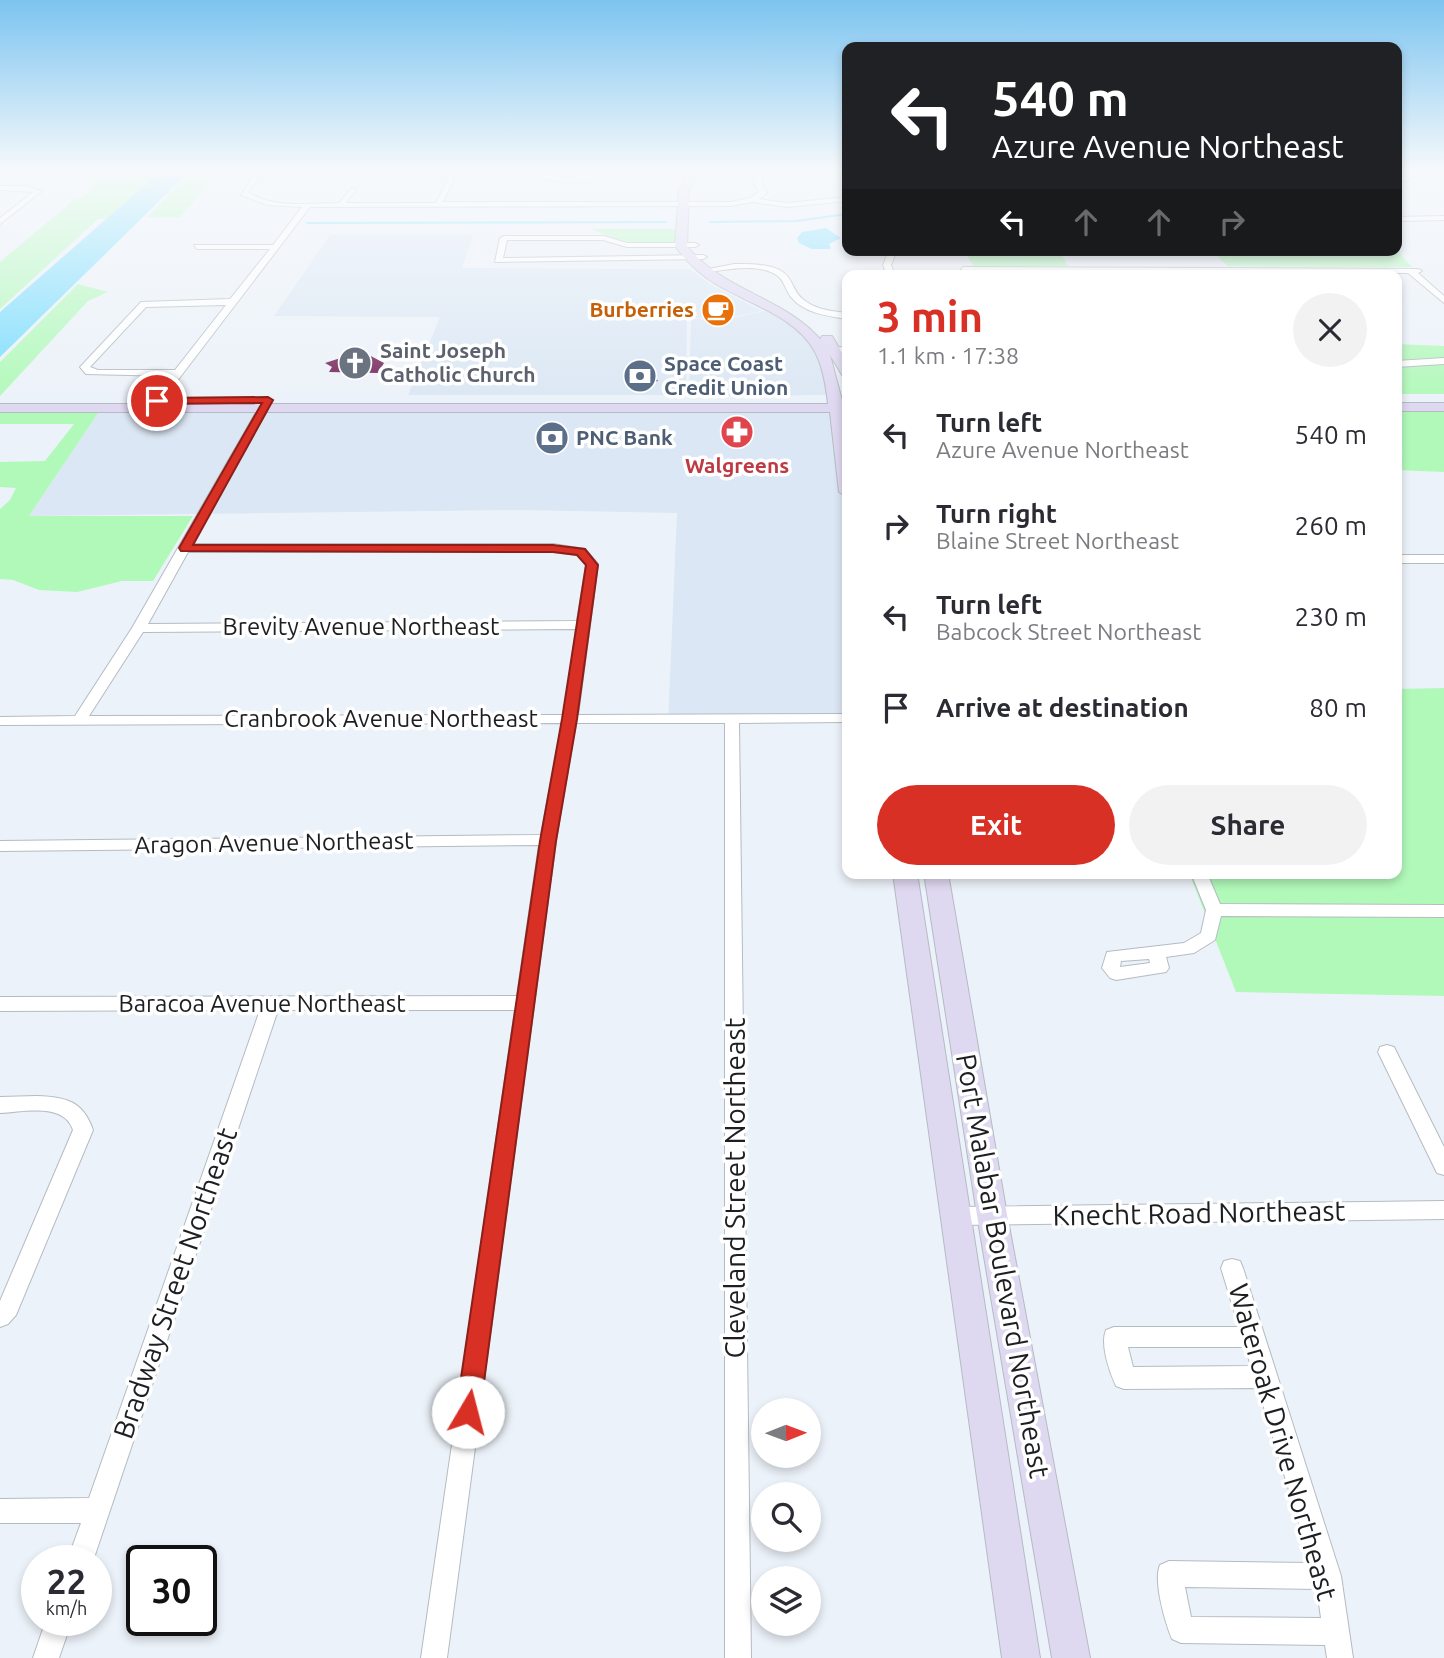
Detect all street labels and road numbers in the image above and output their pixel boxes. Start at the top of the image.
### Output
street label: Brevity Avenue Northeast [223,613,500,640]
street label: Cranbrook Avenue Northeast [224,705,538,732]
street label: Aragon Avenue Northeast [134,827,414,858]
street label: Baracoa Avenue Northeast [118,990,406,1017]
street label: Cleveland Street Northeast [719,1017,750,1359]
street label: Port Malabar Boulevard Northeast [951,1051,1056,1481]
street label: Bradway Street Northeast [107,1123,242,1442]
street label: Knecht Road Northeast [1052,1194,1346,1231]
street label: Wateroak Drive Northeast [1223,1280,1344,1604]

